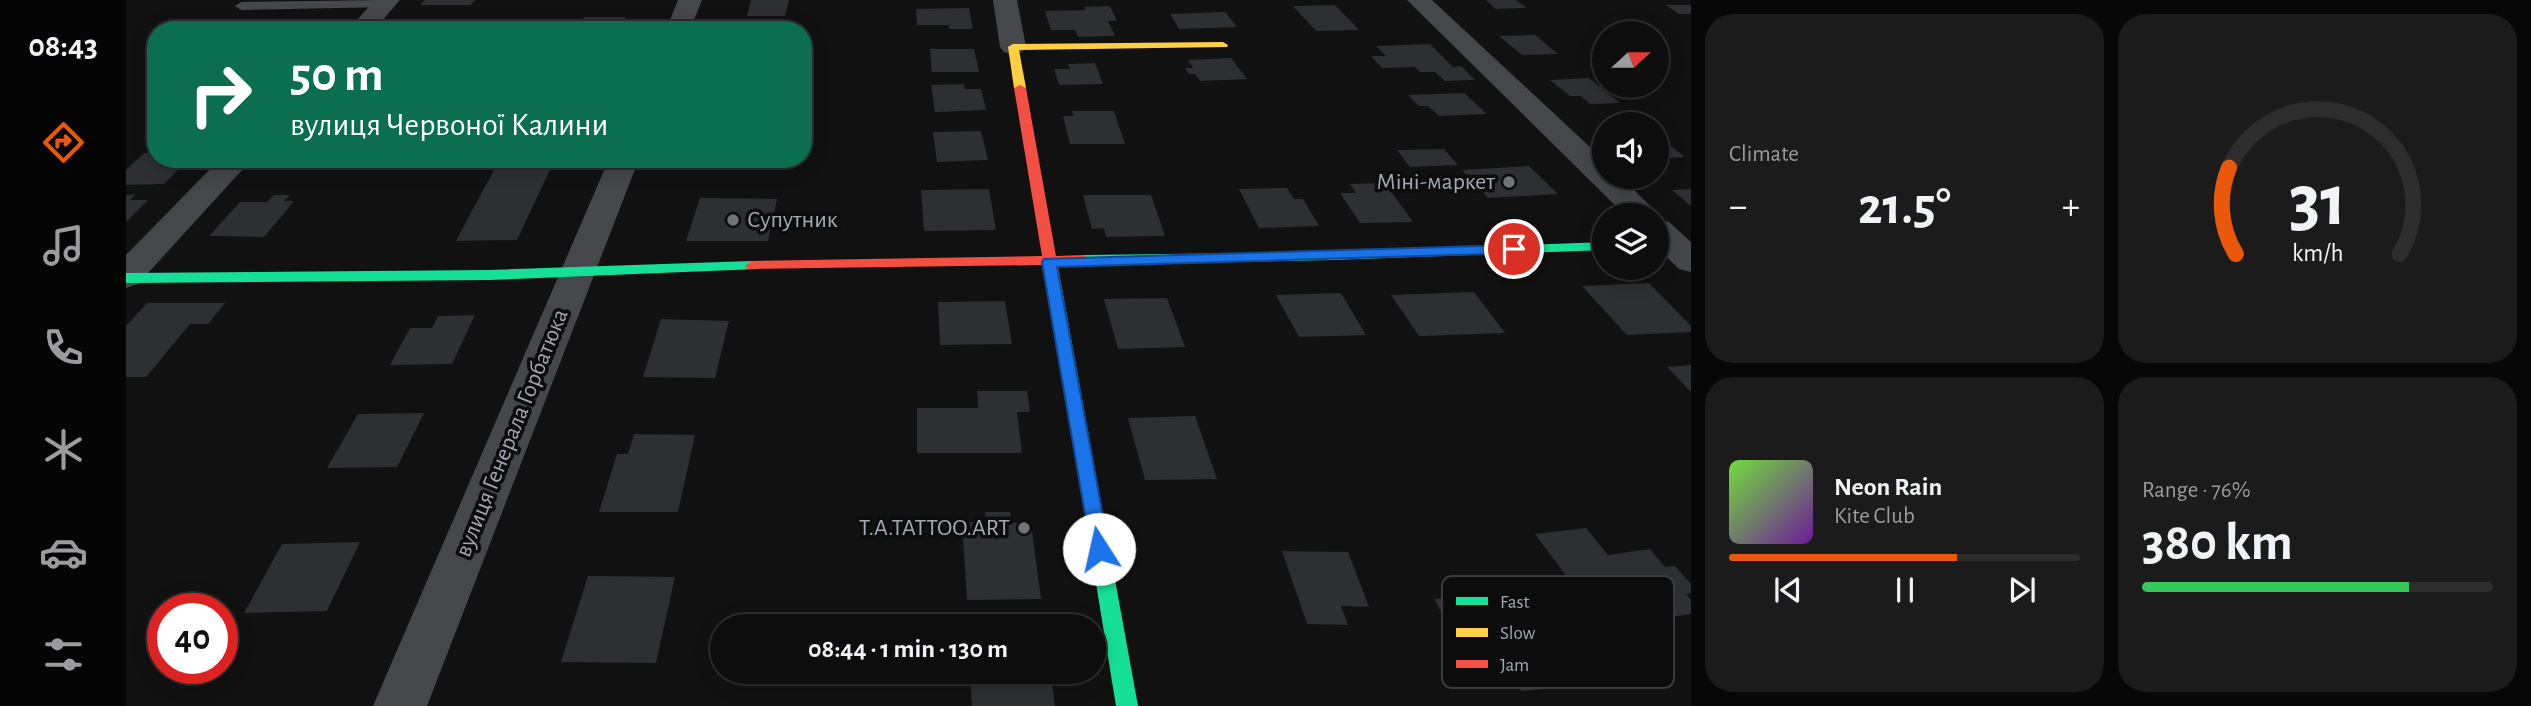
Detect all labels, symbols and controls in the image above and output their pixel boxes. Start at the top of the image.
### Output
north arrow [1592,21,1670,98]
map controls [1592,21,1669,280]
text: 08:43 [28,30,98,62]
icon: right [175,49,266,140]
text: 50 m [290,51,384,100]
text: вулиця Червоної Калини [290,109,608,141]
button: sound [1592,112,1669,189]
icon: directions [39,118,88,167]
text: Climate [1729,143,1799,166]
text: 31 [2289,167,2346,240]
place label: Міні-маркет [1376,170,1495,194]
marker: Міні-маркет [1501,174,1517,190]
text: 21.5° [1858,181,1951,233]
text: − [1729,188,1747,226]
text: + [2062,188,2080,226]
button: layers [1592,203,1669,280]
place label: Супутник [747,208,838,232]
marker: Супутник [725,212,741,228]
pin [1484,219,1544,279]
icon: music [39,221,88,270]
icon: arrive [1495,230,1533,268]
text: km/h [2292,241,2343,266]
street label: вулиця Генерала Горбатюка [451,306,573,560]
icon: phone [39,323,88,372]
icon: climate [39,425,88,474]
text: Neon Rain [1834,474,1942,500]
text: Range · 76% [2142,479,2251,502]
text: Kite Club [1834,505,1915,528]
position arrow [1062,512,1136,586]
place label: T.A.TATTOO.ART [859,516,1010,540]
text: 380 km [2142,517,2293,569]
marker: T.A.TATTOO.ART [1016,520,1032,536]
icon: car [39,528,88,577]
icon: previous [1769,571,1807,609]
icon: pause [1886,571,1924,609]
icon: next [2003,571,2041,609]
legend [1442,576,1674,688]
speed limit sign: 40 [147,593,238,684]
text: Fast [1500,593,1530,612]
text: Slow [1500,624,1536,643]
icon: filters [39,630,88,679]
text: 08:44 · 1 min · 130 m [808,636,1008,662]
text: Jam [1500,656,1529,675]

